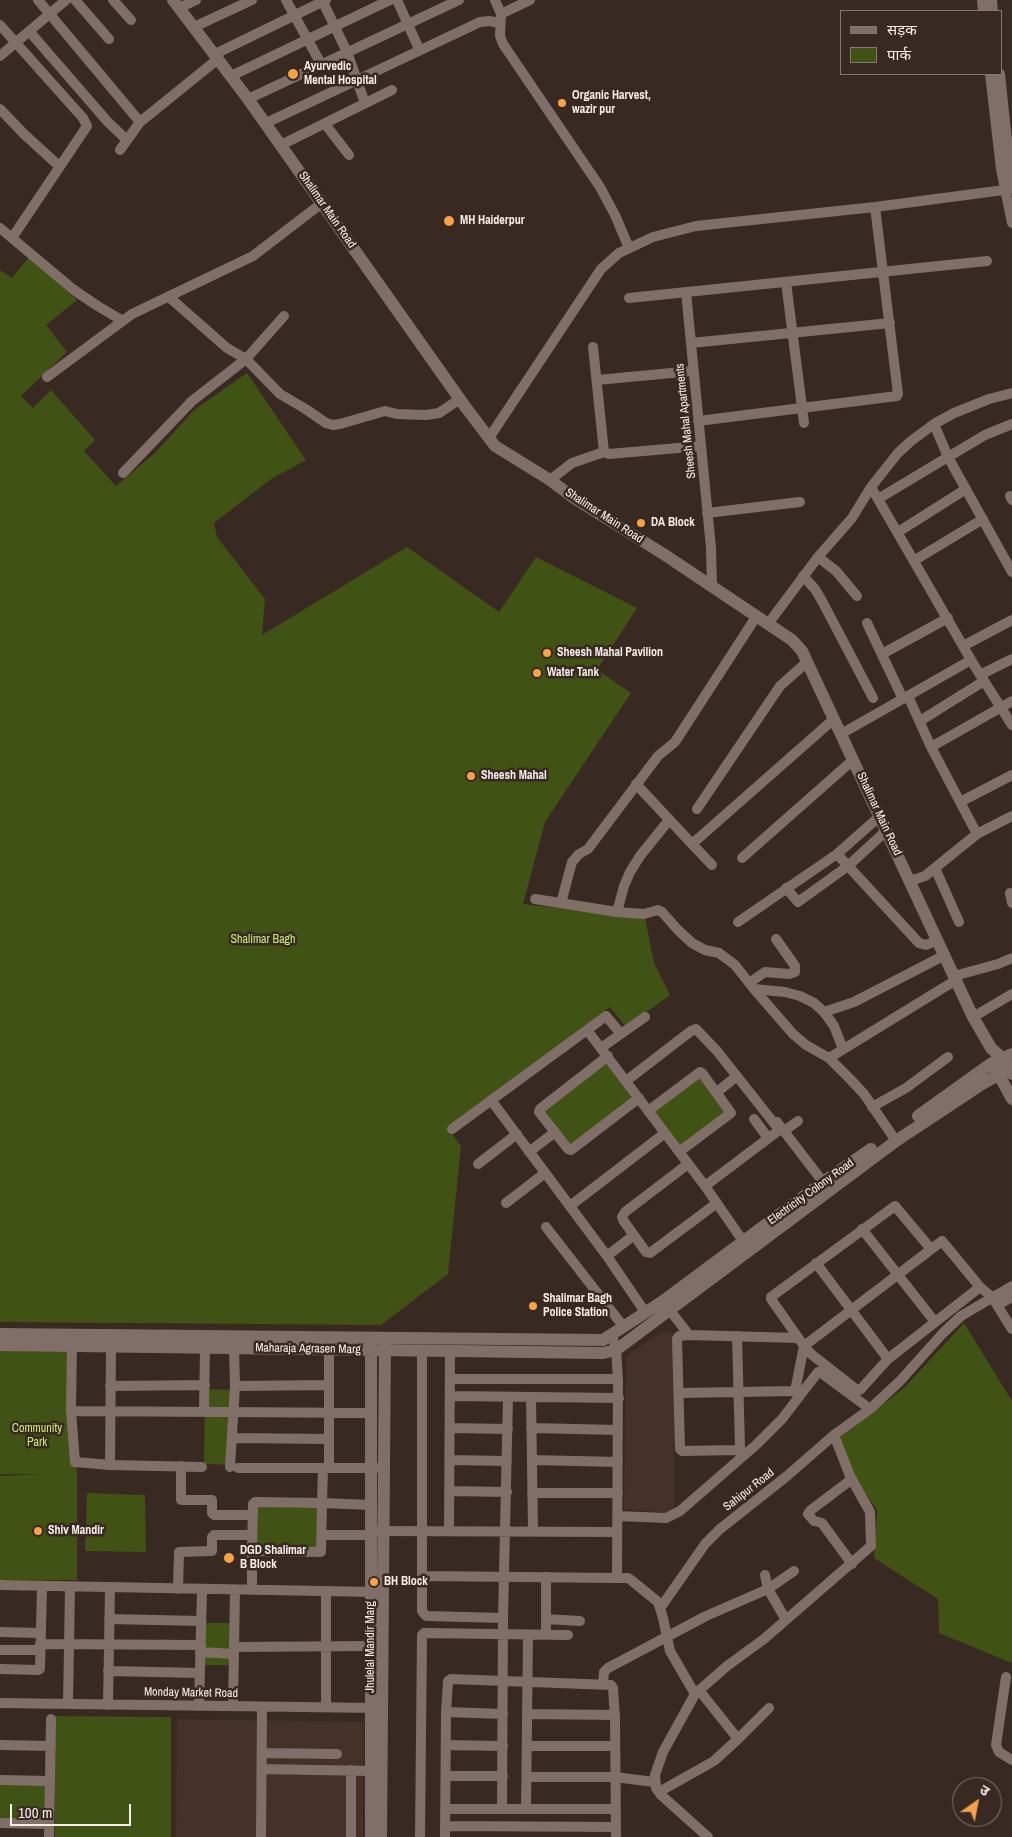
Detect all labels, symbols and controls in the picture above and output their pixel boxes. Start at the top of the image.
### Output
legend [840,10,1002,75]
text: सड़क [887,19,917,40]
text: पार्क [887,44,911,65]
place label: Ayurvedic Mental Hospital [304,60,377,88]
marker: Ayurvedic Mental Hospital [286,67,300,81]
place label: Organic Harvest, wazir pur [572,89,651,117]
marker: Organic Harvest, wazir pur [556,97,568,109]
street label: Shalimar Main Road [295,169,359,251]
marker: MH Haiderpur [442,214,456,228]
place label: MH Haiderpur [460,214,525,228]
street label: Sheesh Mahal Apartments [673,363,699,479]
street label: Shalimar Main Road [562,485,646,547]
place label: DA Block [651,516,695,530]
marker: DA Block [635,517,647,529]
place label: Sheesh Mahal Pavilion [557,646,663,660]
marker: Sheesh Mahal Pavilion [541,647,553,659]
place label: Water Tank [547,666,599,680]
marker: Water Tank [531,667,543,679]
place label: Sheesh Mahal [481,769,547,783]
marker: Sheesh Mahal [465,770,477,782]
street label: Shalimar Main Road [853,770,905,858]
park label: Shalimar Bagh [230,933,296,947]
street label: Electricity Colony Road [765,1156,857,1228]
place label: Shalimar Bagh Police Station [543,1292,612,1320]
marker: Shalimar Bagh Police Station [527,1300,539,1312]
street label: Maharaja Agrasen Marg [255,1341,361,1357]
park label: Community Park [12,1422,62,1450]
street label: Sahipur Road [721,1466,777,1514]
place label: Shiv Mandir [48,1524,104,1538]
marker: Shiv Mandir [32,1525,44,1537]
place label: DGD Shalimar B Block [240,1544,306,1572]
marker: DGD Shalimar B Block [222,1551,236,1565]
place label: BH Block [384,1575,428,1589]
marker: BH Block [368,1576,380,1588]
street label: Jhulelal Mandir Marg [364,1601,378,1693]
street label: Monday Market Road [144,1685,238,1701]
north arrow [952,1777,1002,1827]
text: उ [976,1780,993,1800]
scale bar [12,1794,134,1826]
text: 100 m [18,1802,52,1823]

